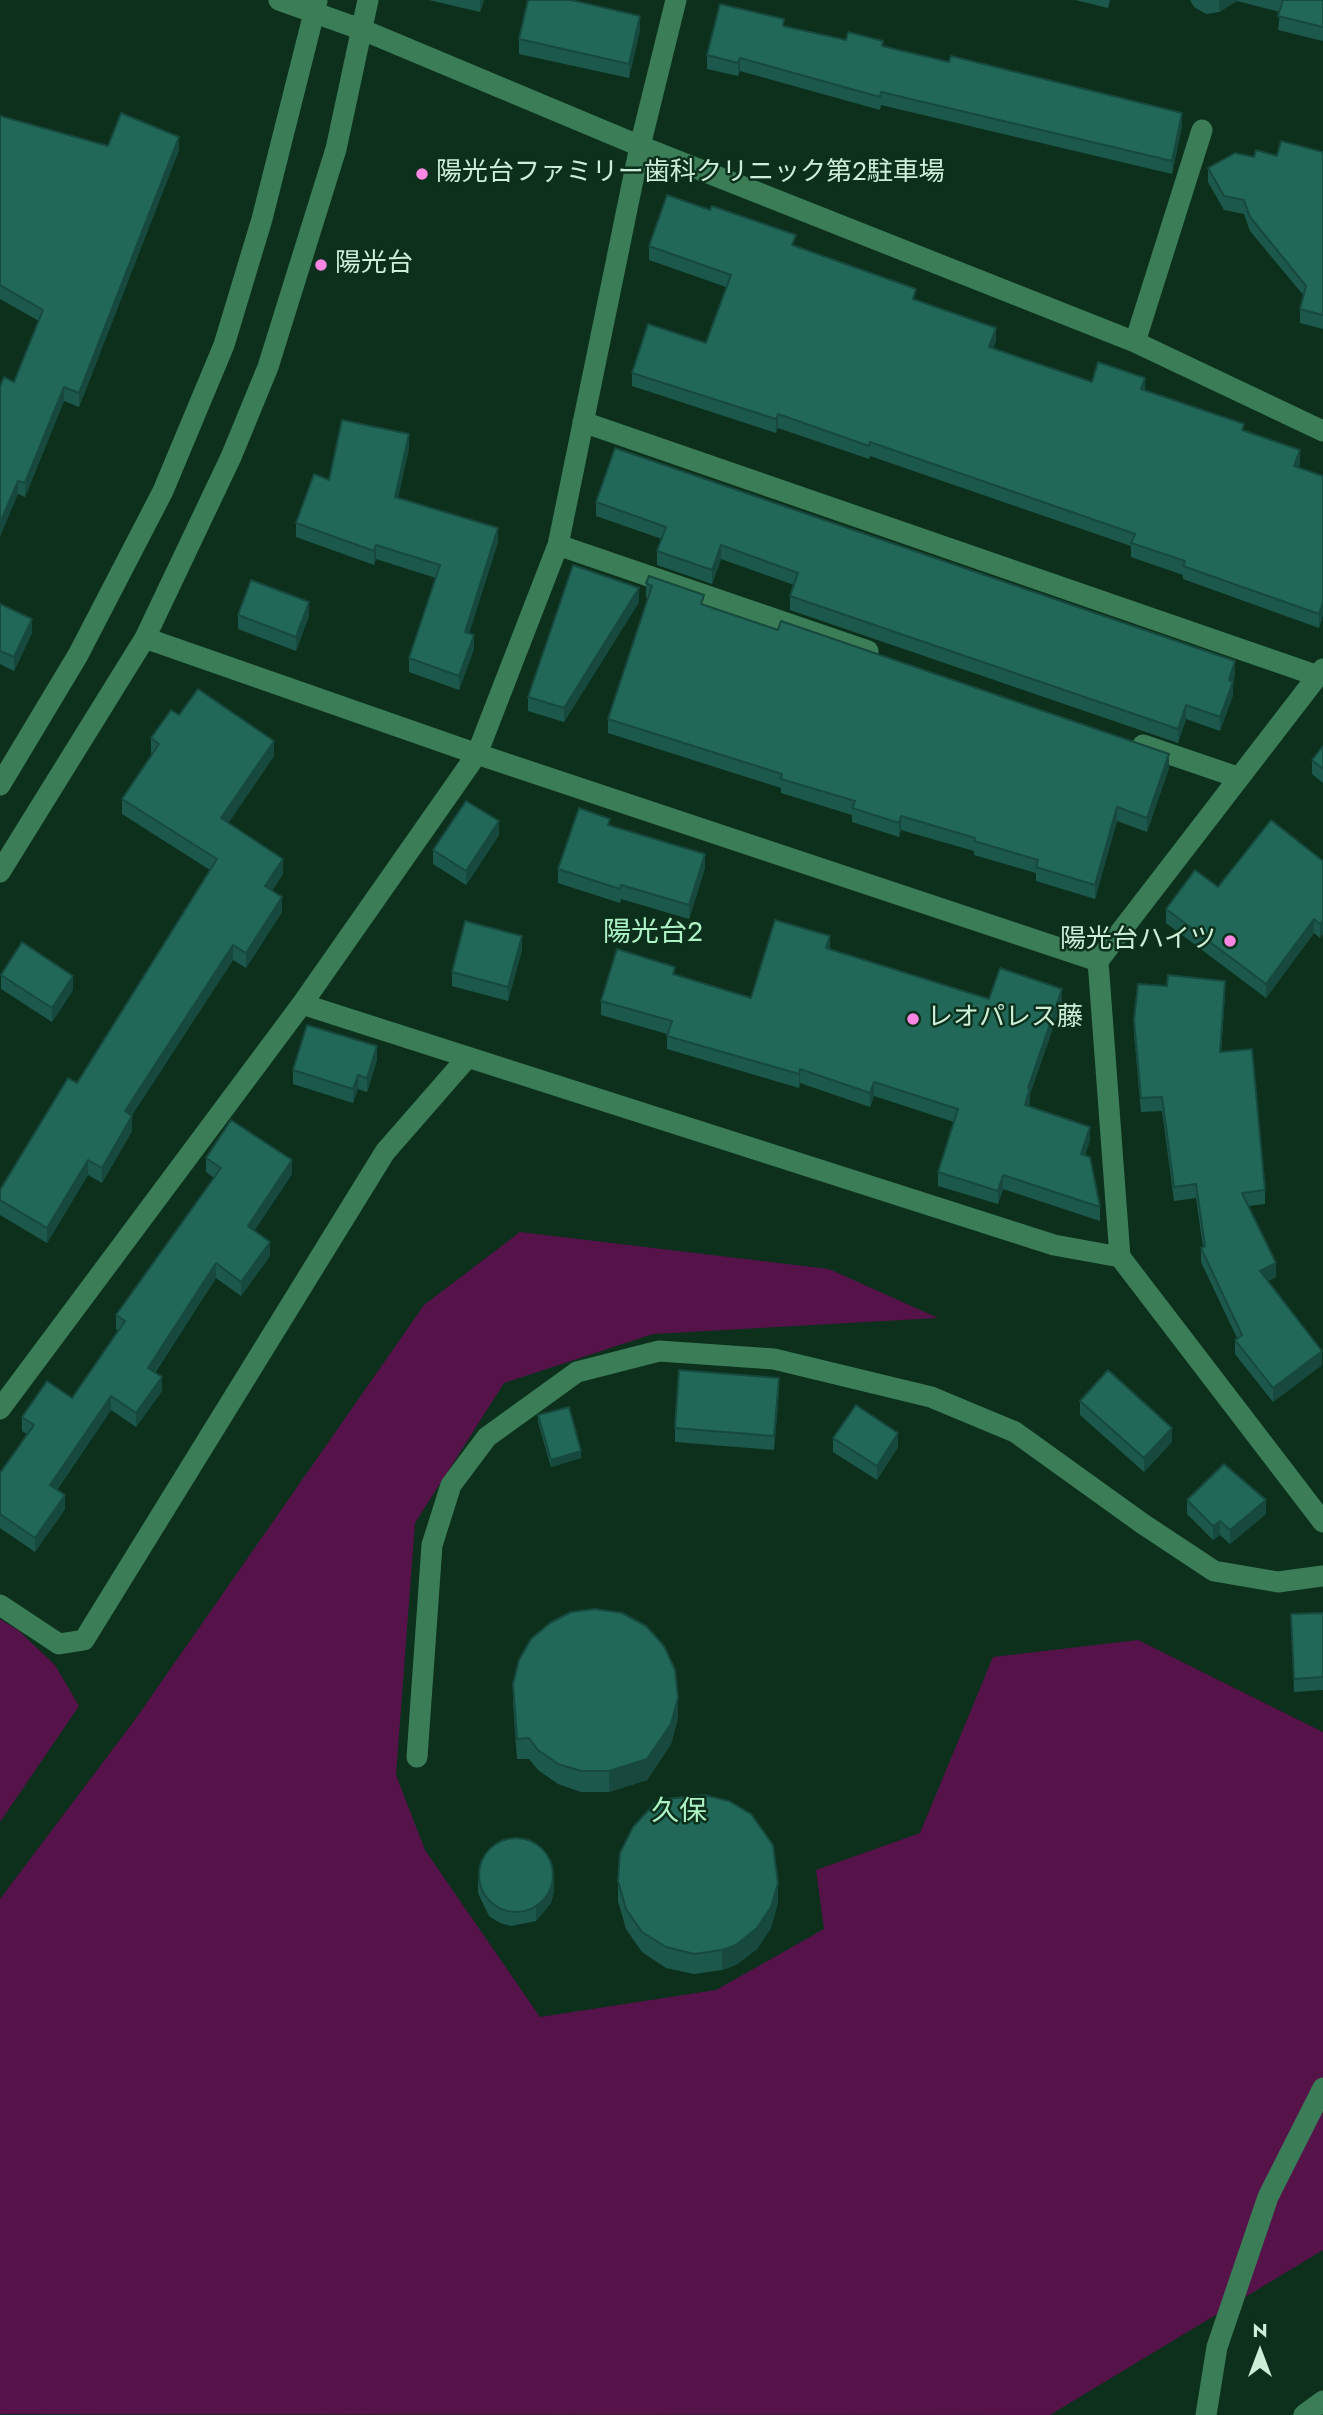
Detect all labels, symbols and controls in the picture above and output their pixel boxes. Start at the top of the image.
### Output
place label: 陽光台ファミリー歯科クリニック第2駐車場 [436,158,945,190]
marker: 陽光台ファミリー歯科クリニック第2駐車場 [414,166,430,182]
place label: 陽光台 [335,249,413,281]
marker: 陽光台 [313,257,329,273]
district label: 陽光台2 [603,917,703,951]
place label: 陽光台ハイツ [1060,925,1216,957]
marker: 陽光台ハイツ [1222,933,1238,949]
place label: レオパレス藤 [927,1003,1083,1035]
marker: レオパレス藤 [905,1011,921,1027]
district label: 久保 [651,1796,707,1830]
north arrow [1225,2317,1295,2387]
text: N [1252,2317,1268,2344]

